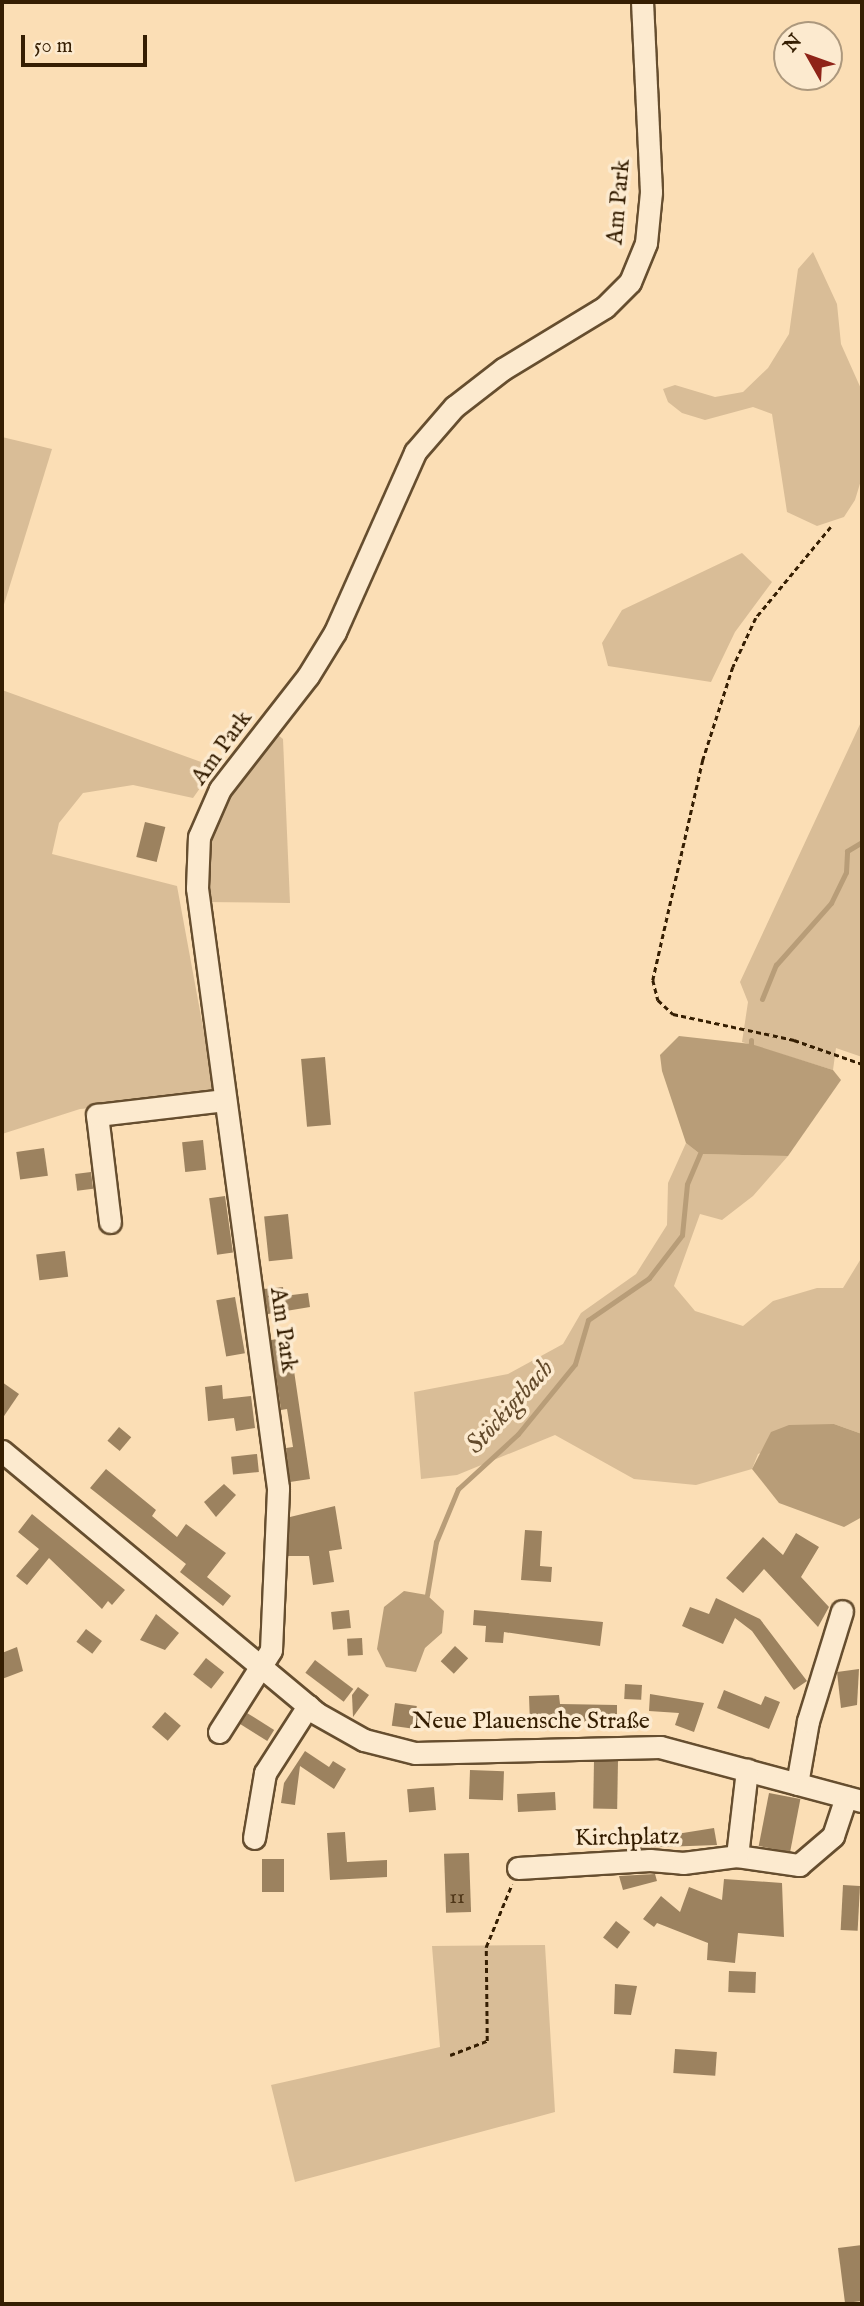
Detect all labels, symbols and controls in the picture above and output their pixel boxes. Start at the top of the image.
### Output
scale bar [24,21,150,65]
north arrow [773,21,843,91]
text: N [779,30,808,58]
text: 50 m [34,33,73,60]
street label: Am Park [601,158,637,246]
street label: Am Park [185,705,259,791]
street label: Am Park [263,1286,303,1374]
water label: Stöckigtbach [460,1354,560,1460]
street label: Neue Plauensche Straße [412,1708,650,1736]
street label: Kirchplatz [574,1823,680,1853]
house number: 11 [449,1885,465,1911]

